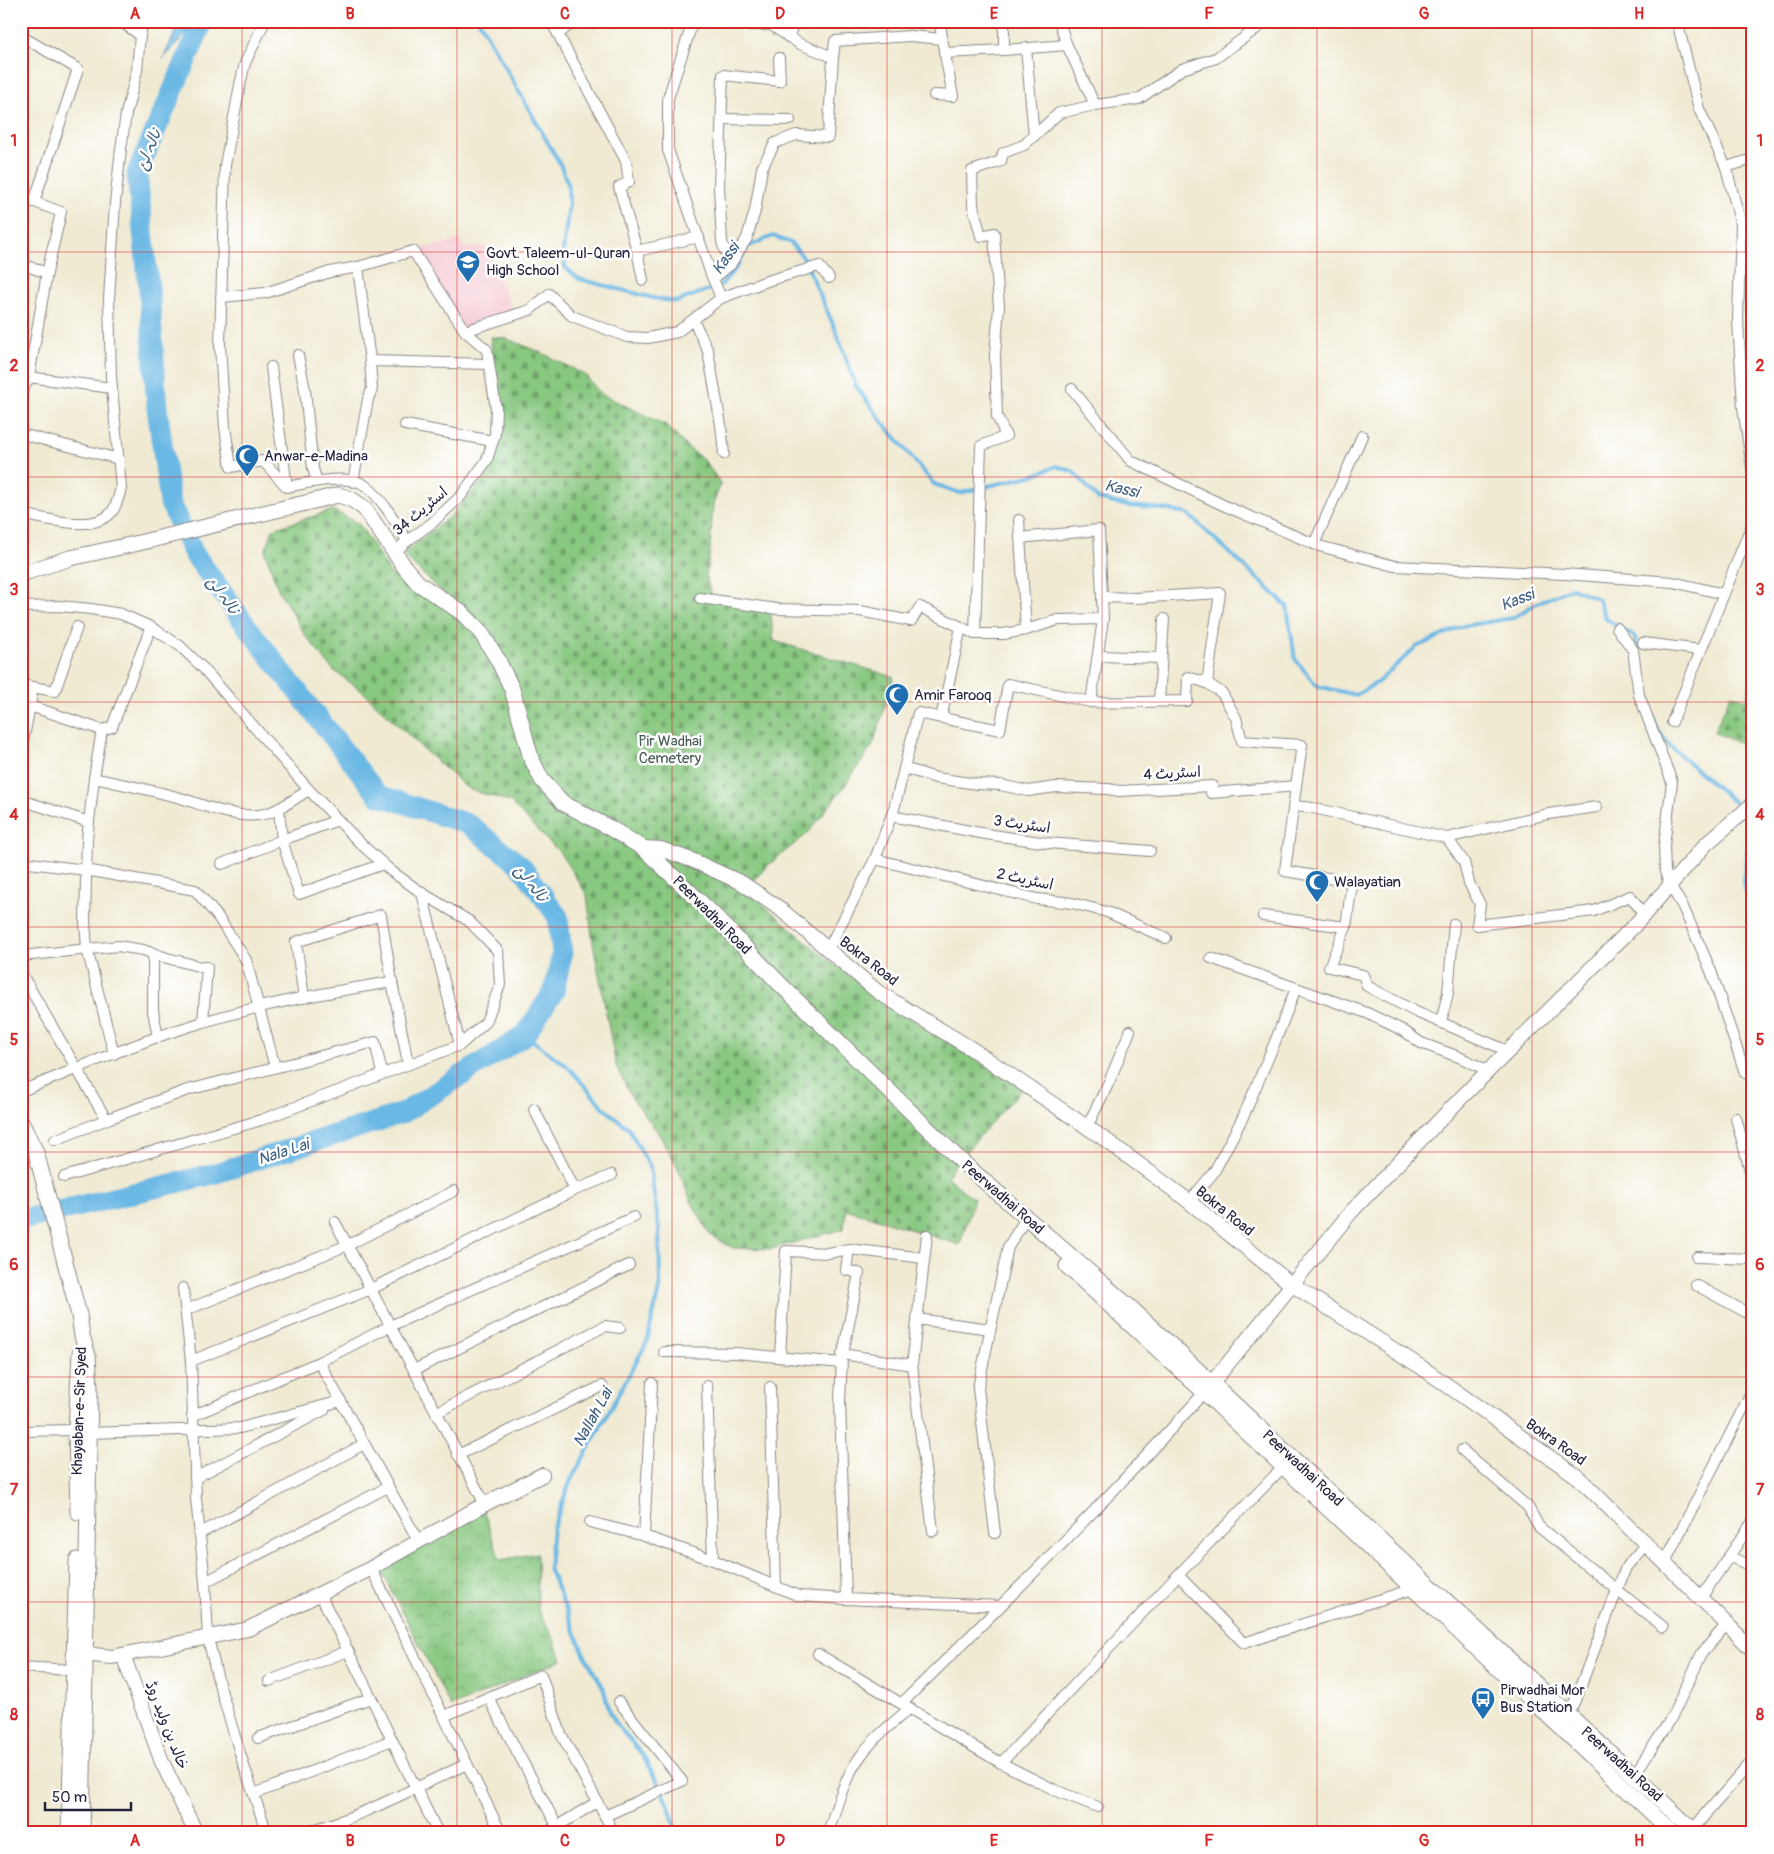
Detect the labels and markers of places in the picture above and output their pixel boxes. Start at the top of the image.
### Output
place label: Govt. Taleem-ul-Quran High School [486,244,630,280]
school or university icon: Govt. Taleem-ul-Quran High School [455,249,481,283]
mosque icon: Anwar-e-Madina [234,443,260,477]
place label: Anwar-e-Madina [264,447,368,466]
mosque icon: Amir Farooq [884,682,910,716]
place label: Amir Farooq [914,686,991,705]
mosque icon: Walayatian [1304,869,1330,903]
place label: Walayatian [1334,873,1401,892]
place label: Pirwadhai Mor Bus Station [1500,1681,1586,1717]
bus stop icon: Pirwadhai Mor Bus Station [1470,1686,1496,1720]

